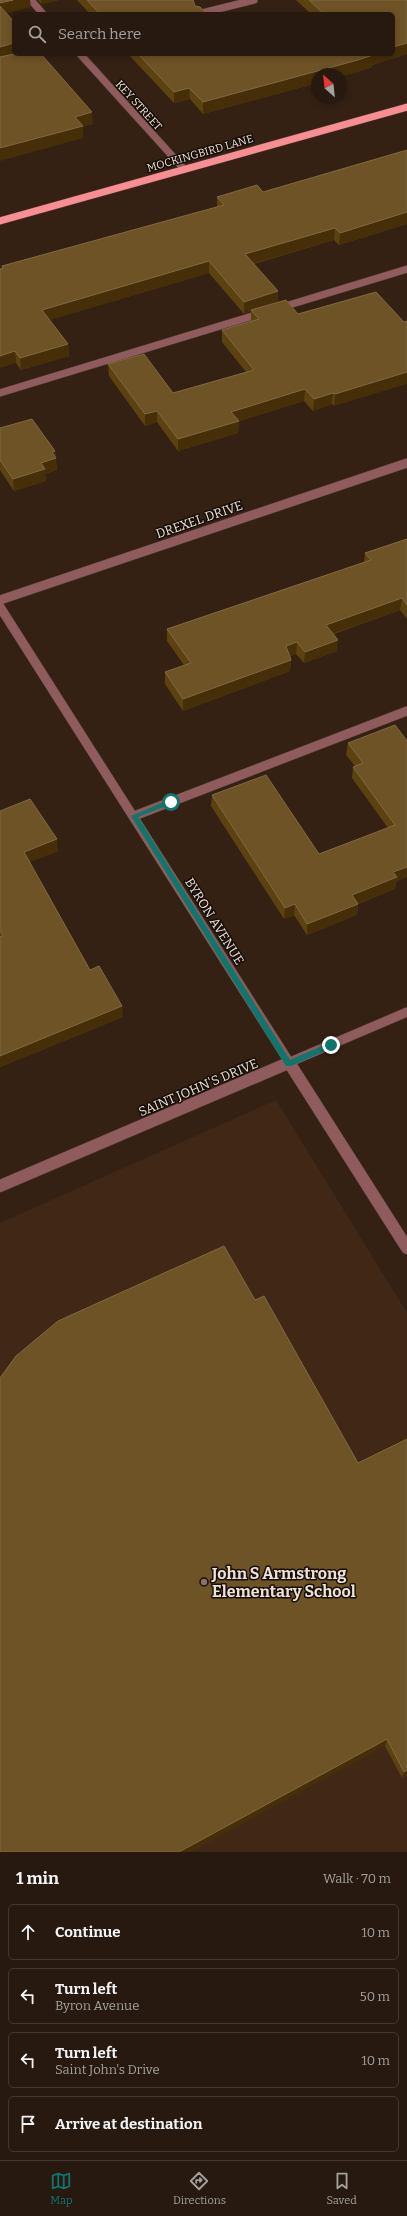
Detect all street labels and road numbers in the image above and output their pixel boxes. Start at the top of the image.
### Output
street label: KEY STREET [113,78,165,133]
street label: MOCKINGBIRD LANE [145,132,255,175]
street label: DREXEL DRIVE [154,498,245,541]
street label: BYRON AVENUE [182,875,247,967]
street label: SAINT JOHN'S DRIVE [136,1056,260,1119]

